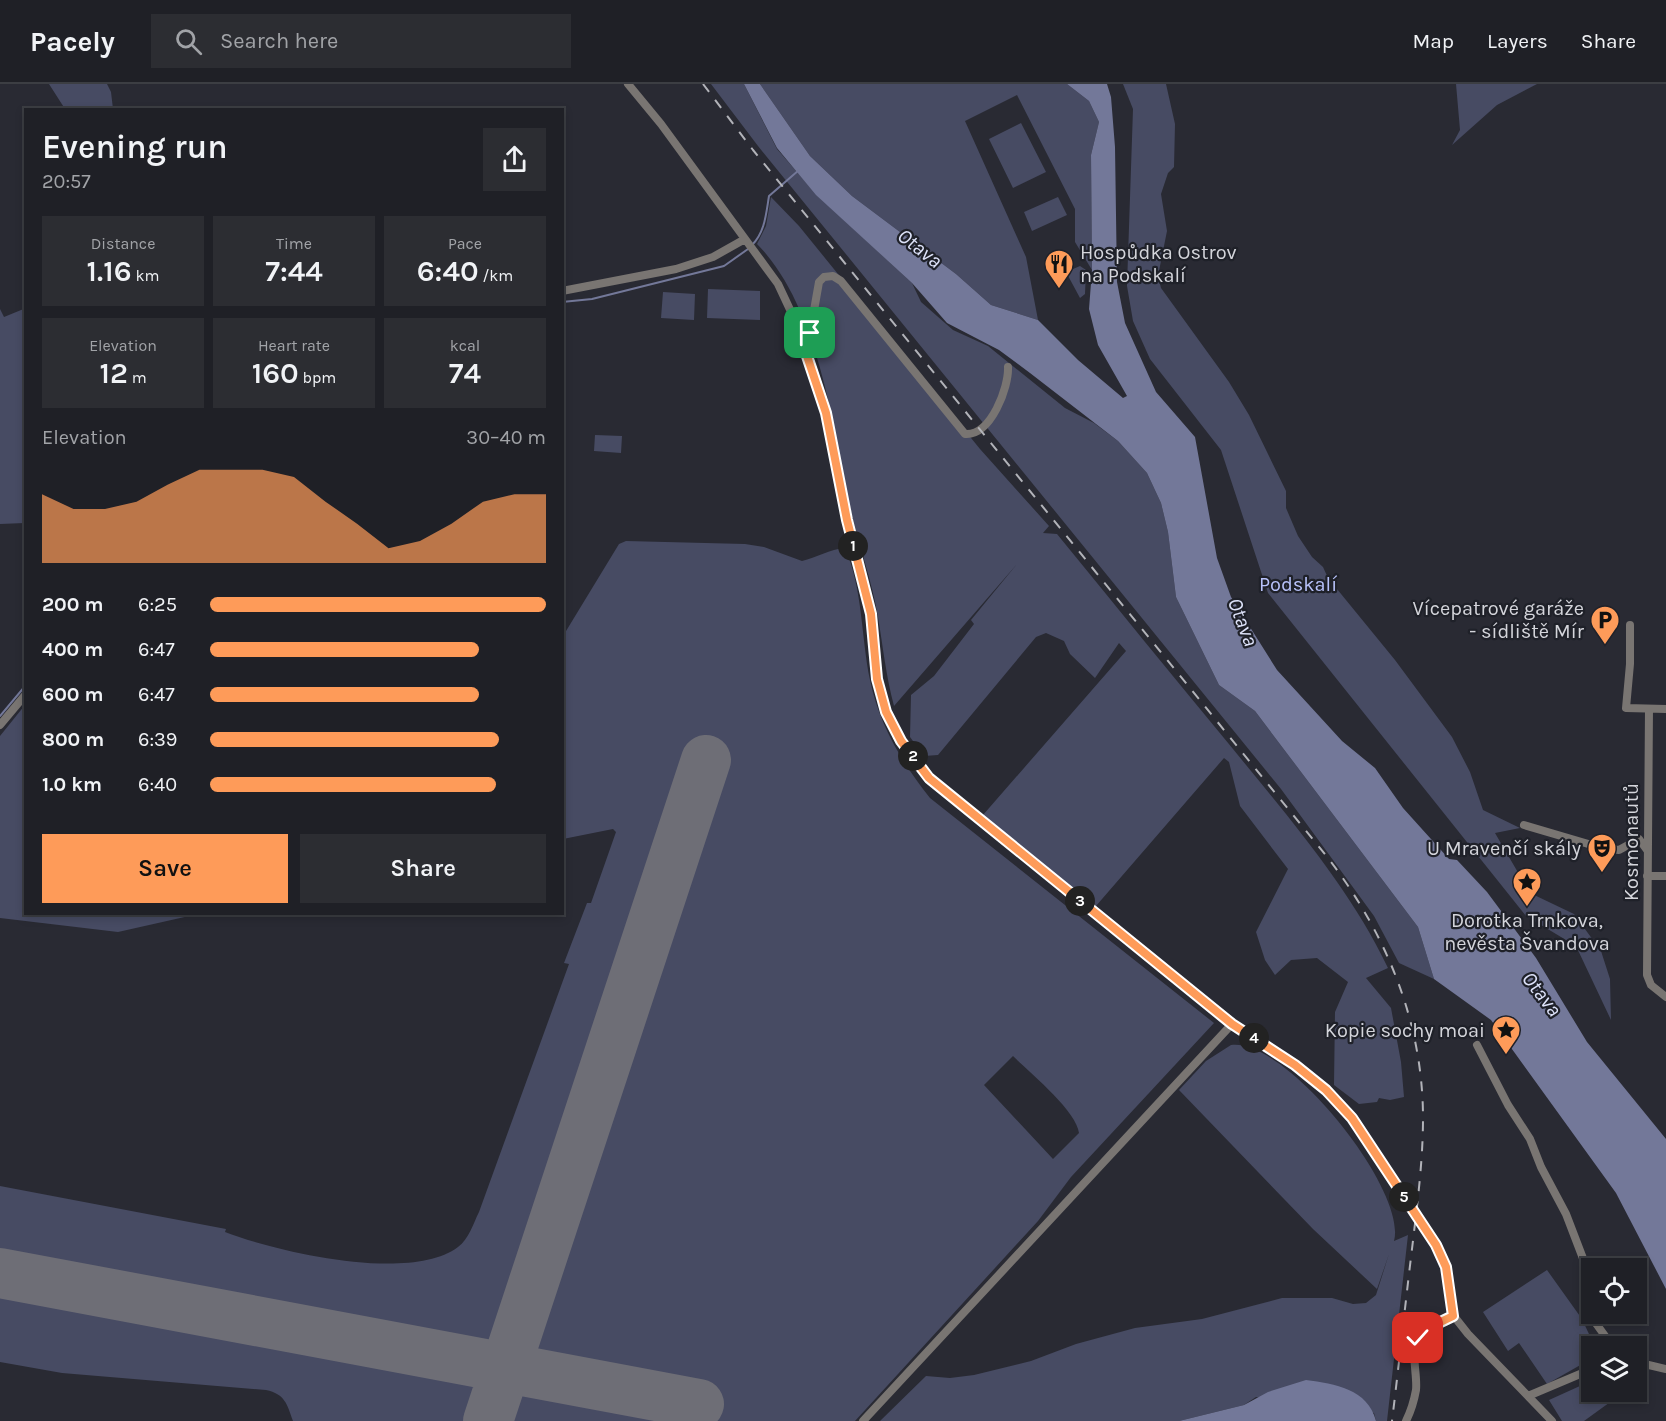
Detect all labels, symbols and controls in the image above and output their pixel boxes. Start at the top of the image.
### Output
search box [151,14,571,68]
text: Pacely [30,25,115,58]
icon: search [172,25,205,58]
text: Search here [220,28,338,54]
text: Map [1412,29,1454,53]
text: Layers [1487,29,1548,53]
text: Share [1581,29,1636,53]
text: Evening run [42,128,228,166]
button: share [483,128,546,191]
text: 20:57 [42,170,91,193]
water label: Otava [893,223,947,273]
text: Distance [91,234,155,253]
text: Time [276,234,312,253]
text: Pace [448,234,482,253]
place label: Hospůdka Ostrov na Podskalí [1080,241,1237,287]
restaurant icon: Hospůdka Ostrov na Podskalí [1043,248,1075,290]
text: 1.16 [87,253,132,289]
text: 7:44 [265,253,323,289]
text: 6:40 [417,253,479,289]
text: km [132,266,159,285]
text: /km [479,266,513,285]
pin [784,307,835,358]
icon: arrive [793,316,826,349]
text: Elevation [89,336,157,355]
text: Heart rate [258,336,330,355]
text: kcal [450,336,480,355]
text: 12 [99,355,128,391]
text: 160 [252,355,299,391]
text: 74 [449,355,481,391]
text: m [128,368,147,387]
text: bpm [299,368,336,387]
text: Elevation [42,426,127,449]
text: 30–40 m [466,426,546,449]
pin: 1 [838,531,868,561]
text: 1 [850,536,856,555]
park label: Podskalí [1259,573,1337,596]
text: 200 m [42,593,103,616]
text: 6:25 [138,593,177,616]
water label: Otava [1223,594,1263,650]
place label: Vícepatrové garáže - sídliště Mír [1412,597,1585,643]
parking icon: Vícepatrové garáže - sídliště Mír [1589,604,1621,646]
text: 400 m [42,638,103,661]
text: 6:47 [138,638,175,661]
text: 600 m [42,683,103,706]
text: 6:47 [138,683,175,706]
text: 800 m [42,728,104,751]
text: 6:39 [138,728,177,751]
pin: 2 [898,741,928,771]
text: 2 [908,746,918,765]
text: 1.0 km [42,773,102,796]
text: 6:40 [138,773,177,796]
street label: Kosmonautů [1620,783,1643,901]
theatre icon: U Mravenčí skály [1586,832,1618,874]
button: Save [42,834,288,903]
button: Share [300,834,546,903]
place label: U Mravenčí skály [1427,837,1581,860]
place icon: Dorotka Trnkova, nevěsta Švandova [1511,866,1543,908]
pin: 3 [1065,886,1095,916]
text: 3 [1075,891,1085,910]
place label: Dorotka Trnkova, nevěsta Švandova [1444,909,1610,955]
water label: Otava [1517,967,1567,1021]
place icon: Kopie sochy moai [1490,1014,1522,1056]
place label: Kopie sochy moai [1325,1019,1485,1042]
pin: 4 [1239,1023,1269,1053]
text: 4 [1249,1028,1259,1047]
pin: 5 [1389,1182,1419,1212]
text: 5 [1399,1187,1409,1206]
map controls [1581,1258,1647,1402]
button: locate [1581,1258,1647,1324]
pin [1392,1312,1443,1363]
icon: check [1401,1321,1434,1354]
button: layers [1581,1336,1647,1402]

